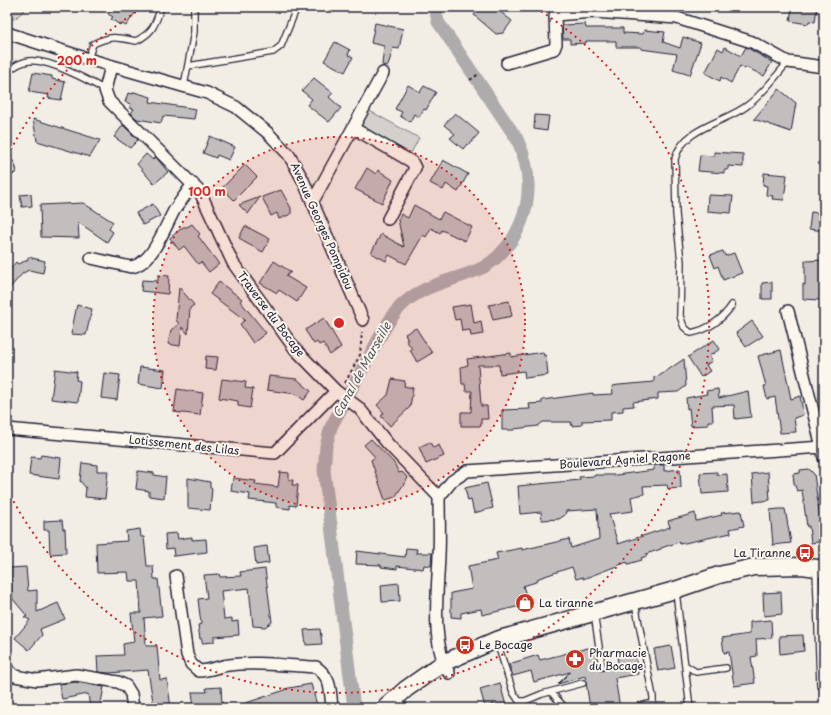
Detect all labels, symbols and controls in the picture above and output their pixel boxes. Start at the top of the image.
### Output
text: 200 m [57,51,97,69]
street label: Avenue Georges Pompidou [287,159,358,292]
text: 100 m [188,182,226,200]
street label: Traverse du Bocage [233,267,309,360]
centre of rings [332,316,346,330]
water label: Canal de Marseille [327,318,395,420]
street label: Lotissement des Lilas [128,430,240,459]
street label: Boulevard Agniel Ragone [559,446,691,473]
bus stop icon: La Tiranne [794,542,816,564]
place label: La Tiranne [733,544,791,561]
shop icon: La tiranne [514,592,536,614]
place label: La tiranne [539,594,593,611]
bus stop icon: Le Bocage [454,634,476,656]
place label: Le Bocage [479,636,533,653]
place label: Pharmacie du Bocage [589,644,647,674]
pharmacy icon: Pharmacie du Bocage [564,648,586,670]

